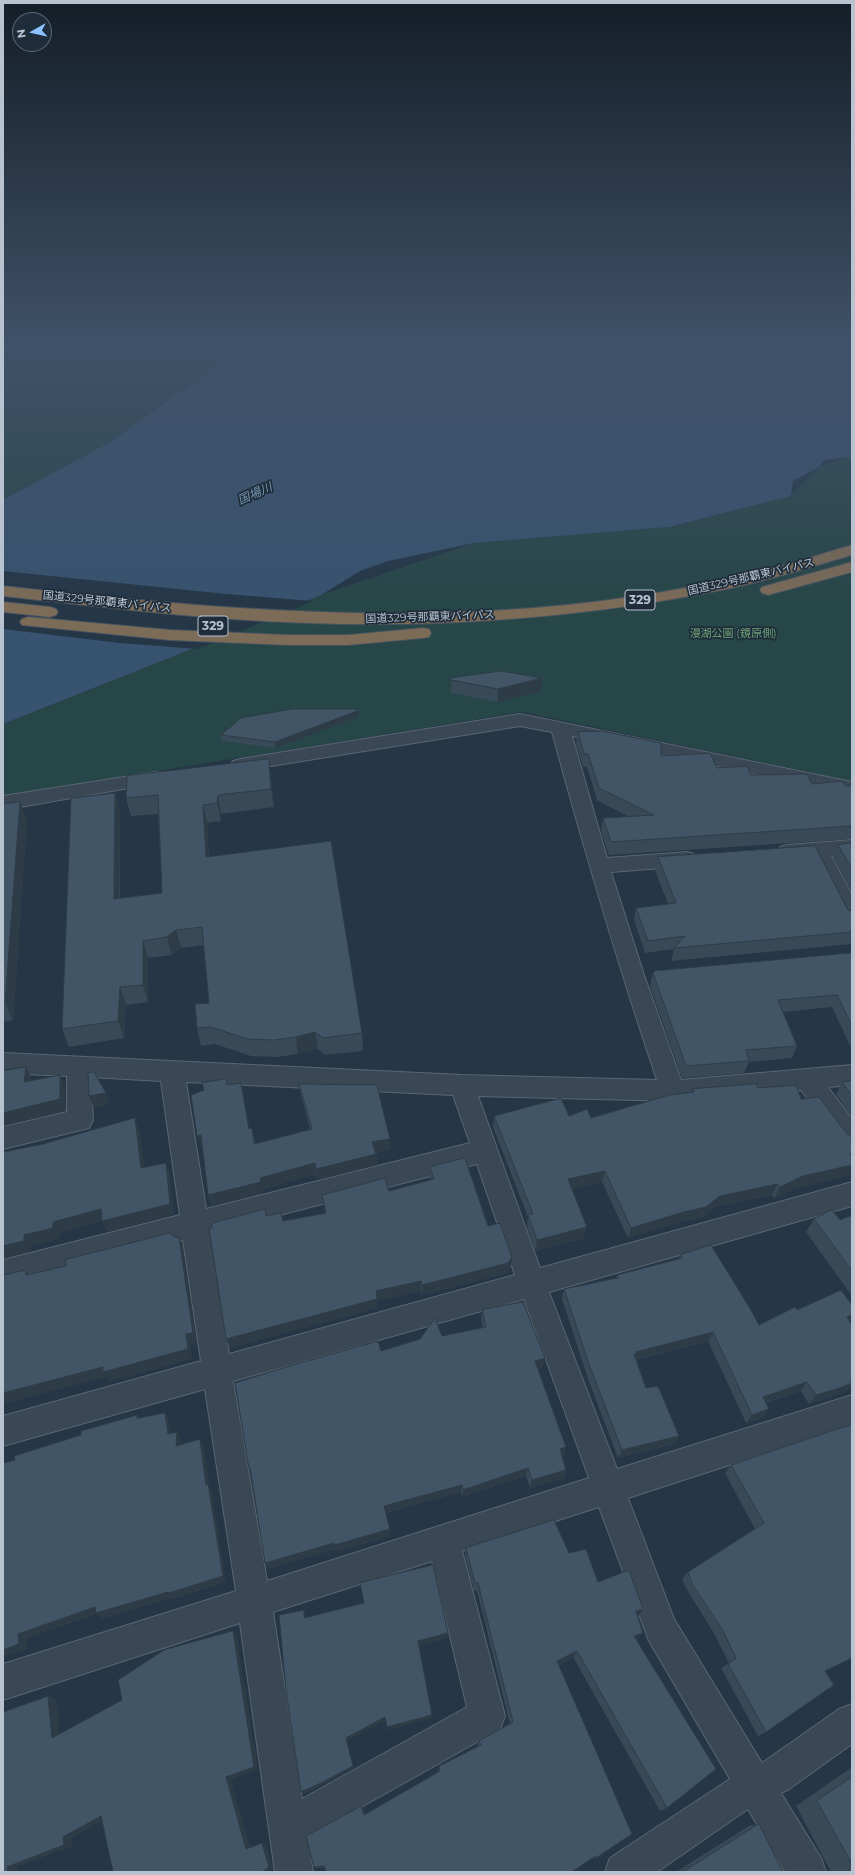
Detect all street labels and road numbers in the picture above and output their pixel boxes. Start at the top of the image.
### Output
street label: 国道329号那覇東バイパス [687,556,815,598]
street label: 国道329号那覇東バイパス [42,589,172,615]
road number: 329 [625,590,655,610]
street label: 国道329号那覇東バイパス [365,608,495,626]
road number: 329 [198,616,228,636]

